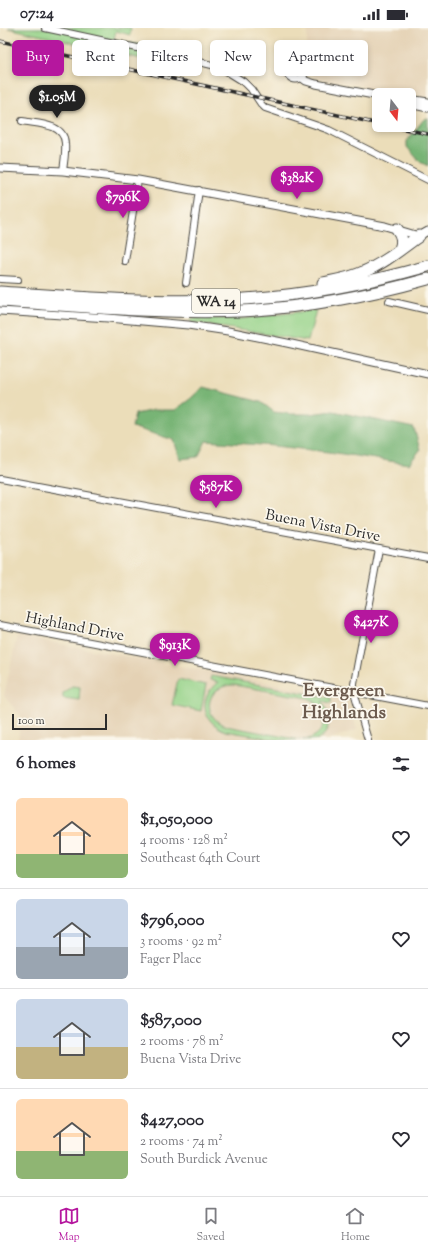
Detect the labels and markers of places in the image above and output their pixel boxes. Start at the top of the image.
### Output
pin: $1.05M [24,85,90,119]
pin: $382K [269,166,325,200]
pin: $796K [95,185,151,219]
pin: $587K [188,475,244,509]
pin: $427K [343,610,399,644]
pin: $913K [147,633,203,667]

